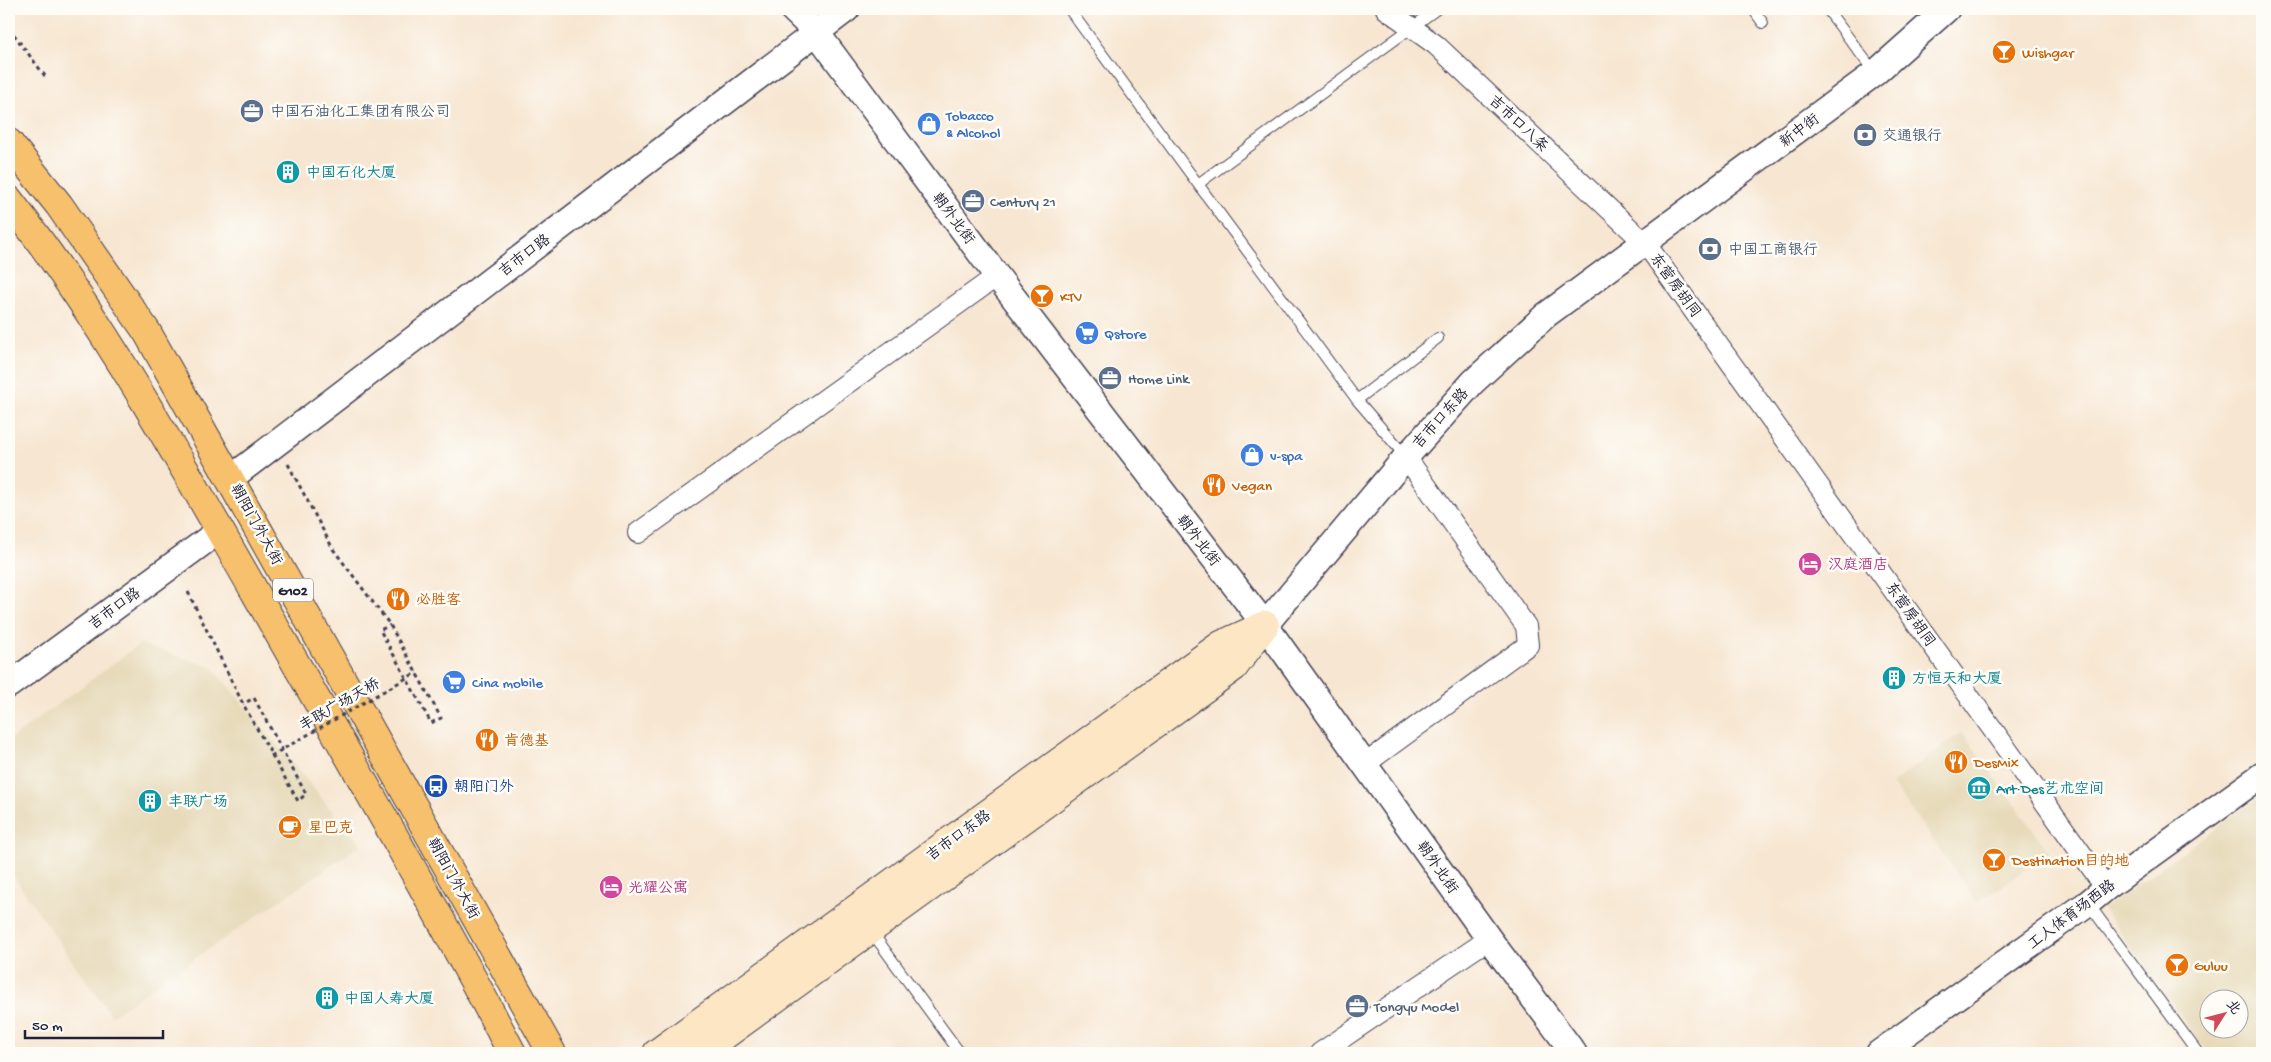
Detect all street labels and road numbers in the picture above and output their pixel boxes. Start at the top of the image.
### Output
street label: 吉市口八条 [1484,92,1551,157]
street label: 新中街 [1777,111,1824,152]
street label: 朝外北街 [927,190,978,249]
street label: 吉市口路 [496,231,555,282]
street label: 东营房胡同 [1645,251,1704,322]
street label: 吉市口东路 [1410,385,1473,453]
street label: 朝阳门外大街 [226,481,285,569]
street label: 朝外北街 [1172,512,1223,570]
road number: G102 [273,578,313,602]
street label: 东营房胡同 [1880,579,1938,651]
street label: 吉市口路 [86,585,145,635]
street label: 丰联广场天桥 [297,675,383,736]
street label: 吉市口东路 [924,807,995,866]
street label: 朝阳门外大街 [423,835,482,923]
street label: 朝外北街 [1412,838,1461,898]
street label: 工人体育场西路 [2025,877,2120,954]

